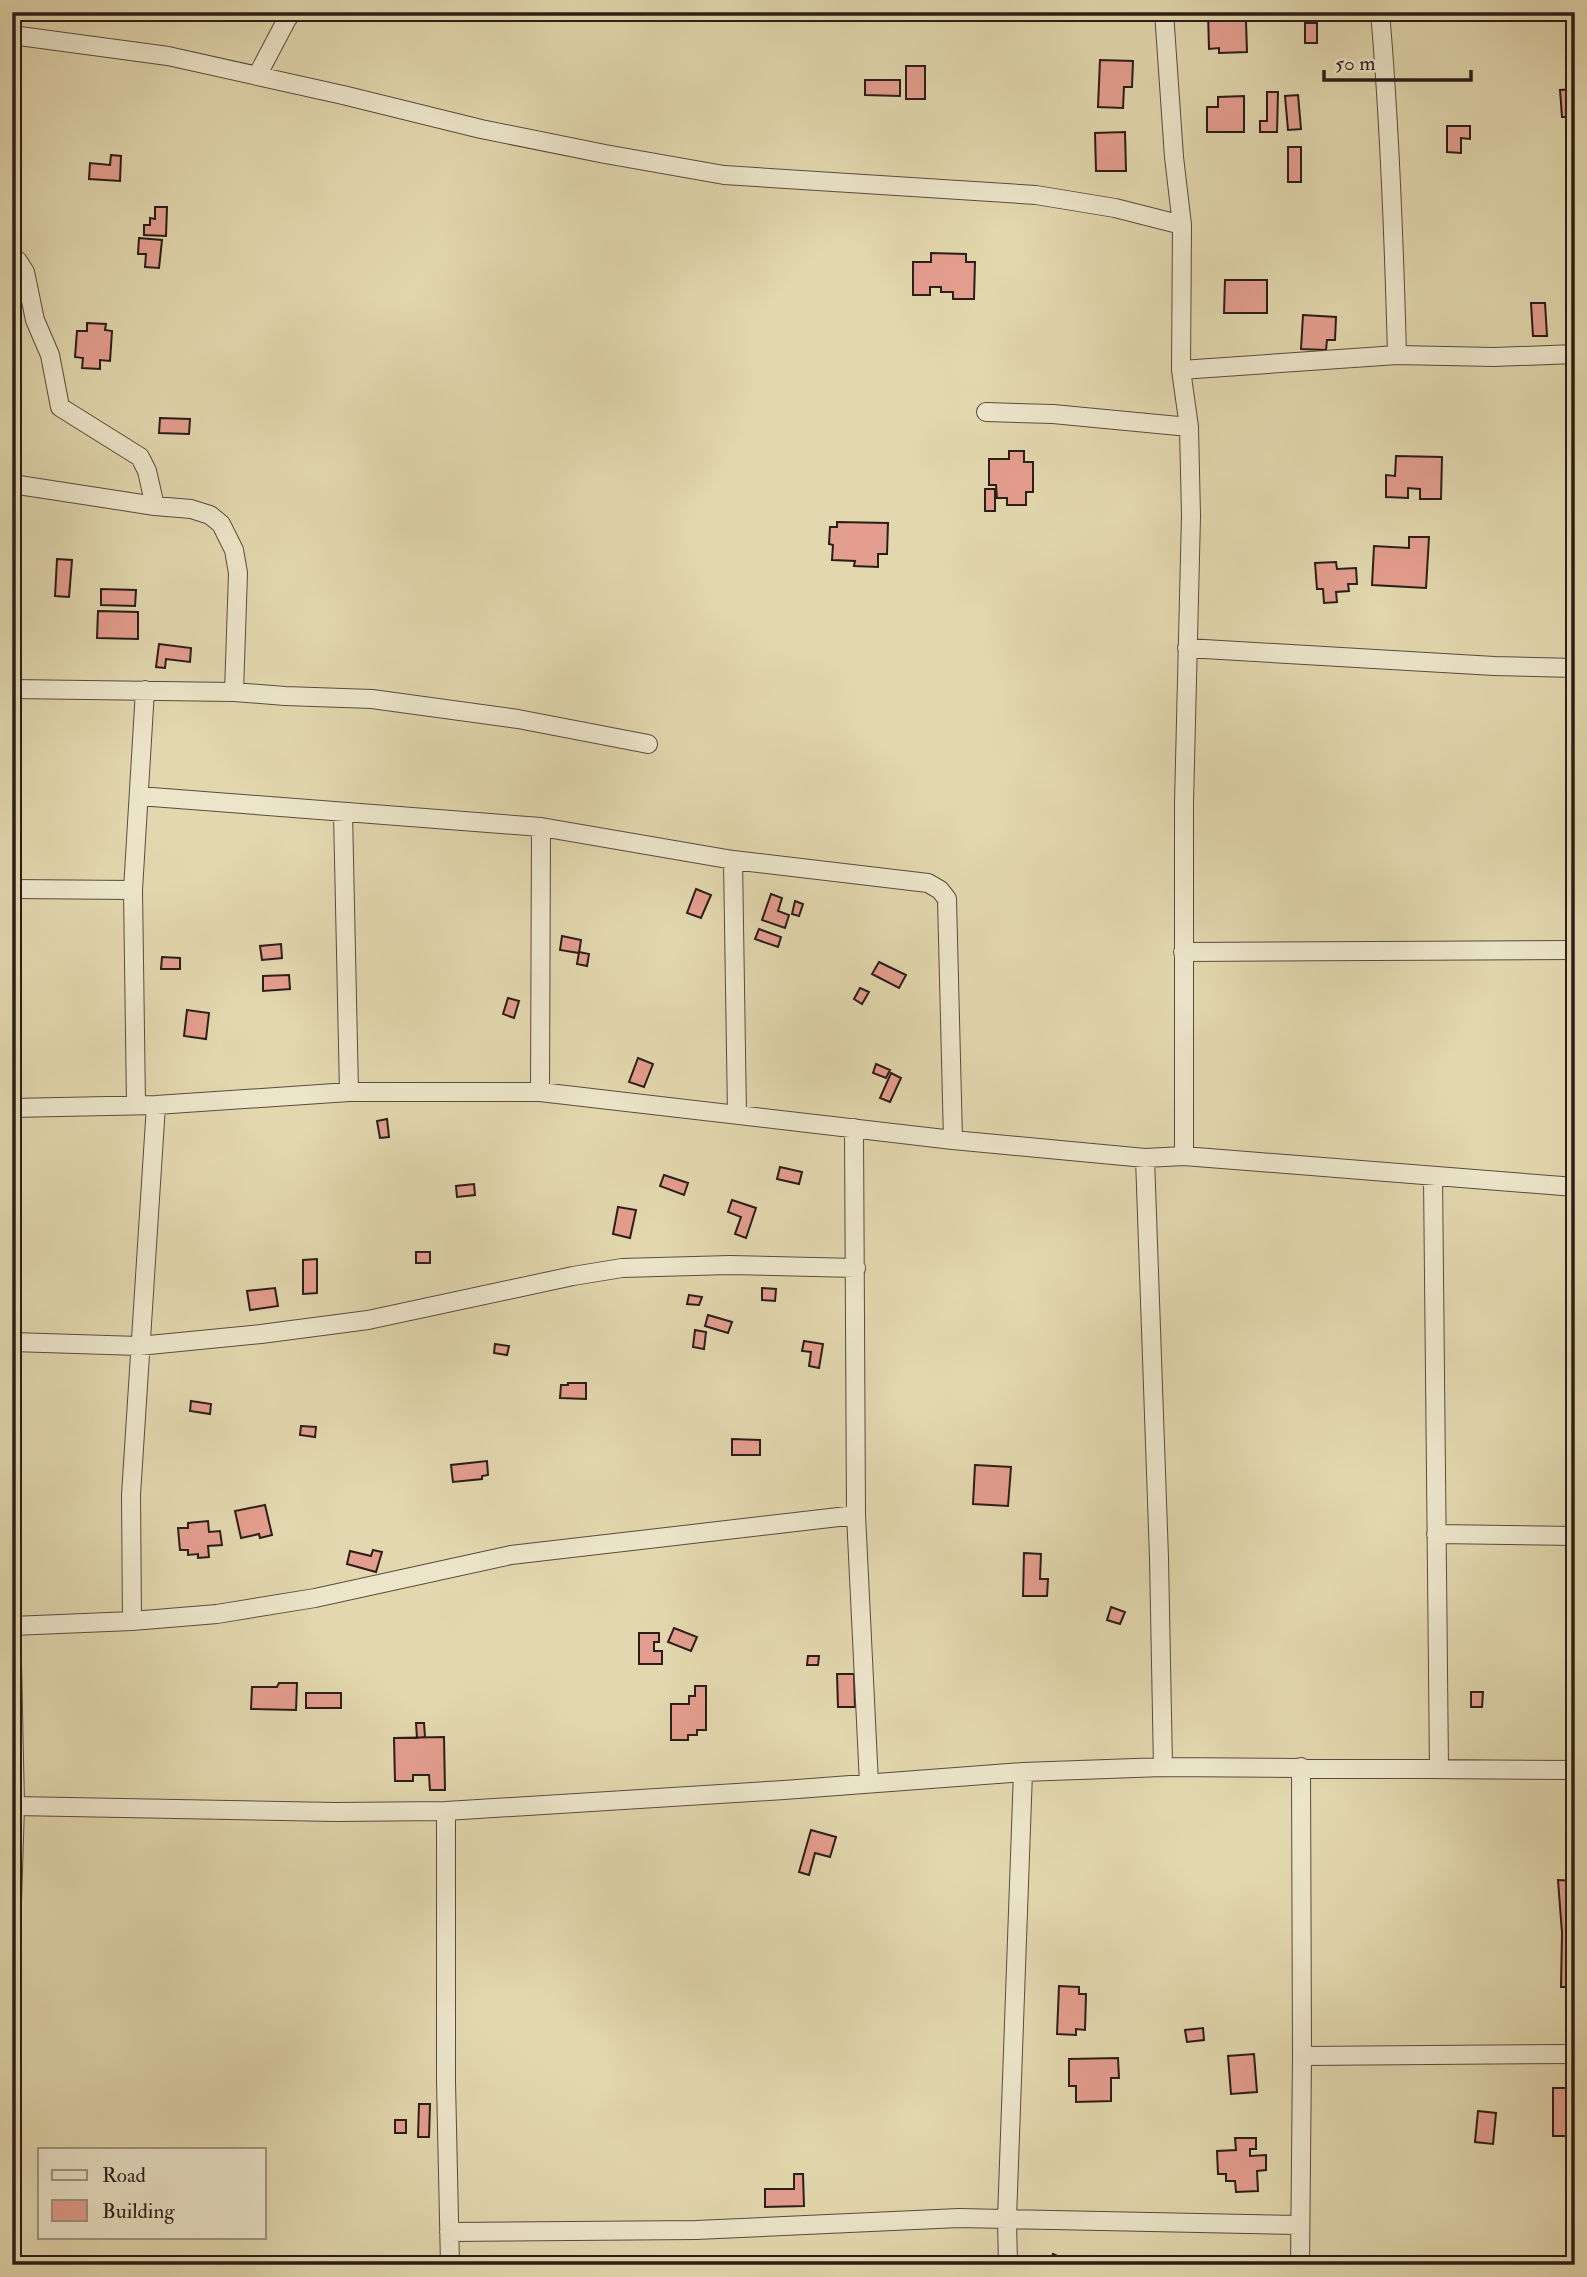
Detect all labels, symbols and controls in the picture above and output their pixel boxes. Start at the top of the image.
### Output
scale bar [1324,38,1472,82]
text: 50 m [1335,50,1376,77]
legend [38,2148,266,2238]
text: Road [102,2162,147,2189]
text: Building [102,2198,175,2225]

